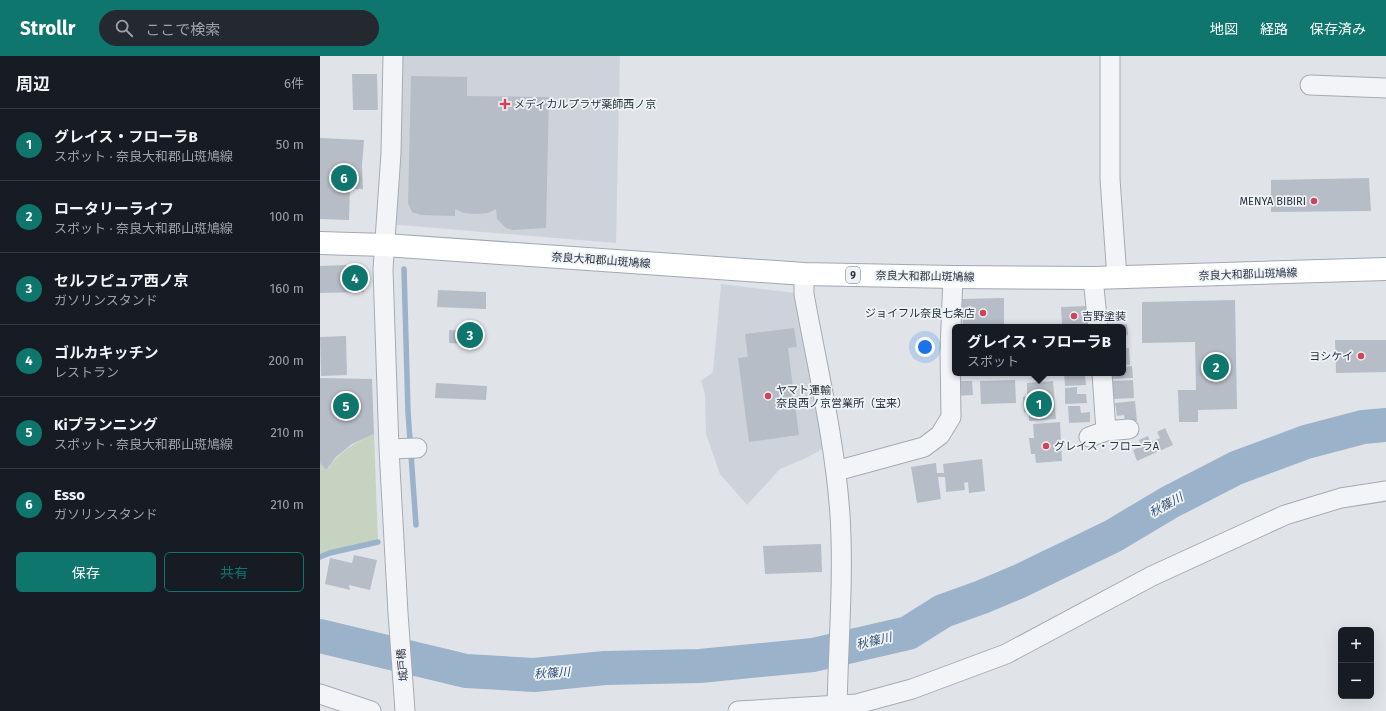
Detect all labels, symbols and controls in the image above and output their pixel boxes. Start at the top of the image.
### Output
search box [99,10,379,46]
text: Strollr [20,17,75,40]
icon: search [113,17,135,39]
text: ここで検索 [145,21,220,39]
text: 地図 [1210,21,1238,38]
text: 経路 [1260,21,1288,38]
text: 保存済み [1310,21,1366,38]
text: 周辺 [16,74,50,95]
text: 6件 [284,76,304,91]
marker: メディカルプラザ薬師西ノ京 [499,98,511,110]
place label: メディカルプラザ薬師西ノ京 [514,98,656,111]
text: グレイス・フローラB [54,128,198,146]
text: 1 [26,137,32,152]
text: 50 m [276,137,304,152]
text: スポット · 奈良大和郡山斑鳩線 [54,149,233,164]
pin: 6 [331,163,357,193]
place label: MENYA BIBIRI [1240,195,1306,208]
marker: MENYA BIBIRI [1309,196,1319,206]
text: ロータリーライフ [54,200,174,218]
text: 2 [26,209,32,224]
text: 100 m [269,209,304,224]
text: スポット · 奈良大和郡山斑鳩線 [54,221,233,236]
street label: 奈良大和郡山斑鳩線 [551,251,651,270]
pin: 4 [342,263,368,293]
street label: 奈良大和郡山斑鳩線 [1198,266,1298,283]
road number: 9 [846,267,860,283]
street label: 奈良大和郡山斑鳩線 [875,269,975,284]
text: セルフピュア西ノ京 [54,272,189,290]
text: 3 [26,281,32,296]
text: 160 m [270,281,304,296]
text: ガソリンスタンド [54,293,158,308]
place label: ジョイフル奈良七条店 [865,307,975,320]
marker: ジョイフル奈良七条店 [978,308,988,318]
place label: 吉野塗装 [1082,310,1126,323]
marker: 吉野塗装 [1069,311,1079,321]
pin: 3 [457,320,483,350]
popup [952,324,1126,376]
text: グレイス・フローラB [967,333,1111,351]
your location [915,337,935,357]
text: ゴルカキッチン [54,344,159,362]
place label: ヨシケイ [1309,350,1353,363]
marker: ヨシケイ [1356,351,1366,361]
pin: 2 [1203,352,1229,382]
text: 4 [25,353,33,368]
text: 200 m [268,353,304,368]
text: スポット [967,354,1019,369]
text: レストラン [54,365,119,380]
place label: ヤマト運輸 奈良西ノ京営業所（宝来） [776,384,908,410]
pin: 1 [1026,389,1052,419]
pin: 5 [333,391,359,421]
marker: ヤマト運輸 奈良西ノ京営業所（宝来） [763,391,773,401]
text: Kiプランニング [54,416,158,434]
text: 5 [26,425,32,440]
text: 210 m [270,425,304,440]
text: スポット · 奈良大和郡山斑鳩線 [54,437,233,452]
place label: グレイス・フローラA [1054,440,1160,453]
marker: グレイス・フローラA [1041,441,1051,451]
text: Esso [54,486,85,504]
water label: 秋篠川 [1147,489,1187,520]
text: 6 [25,497,33,512]
text: 210 m [270,497,304,512]
text: ガソリンスタンド [54,507,158,522]
button: 保存 [16,552,156,592]
button: 共有 [164,552,304,592]
map controls [1338,627,1374,699]
button: + [1338,627,1374,663]
water label: 秋篠川 [855,630,895,652]
street label: 城戸橋 [395,648,410,682]
button: − [1338,663,1374,699]
water label: 秋篠川 [534,665,572,681]

